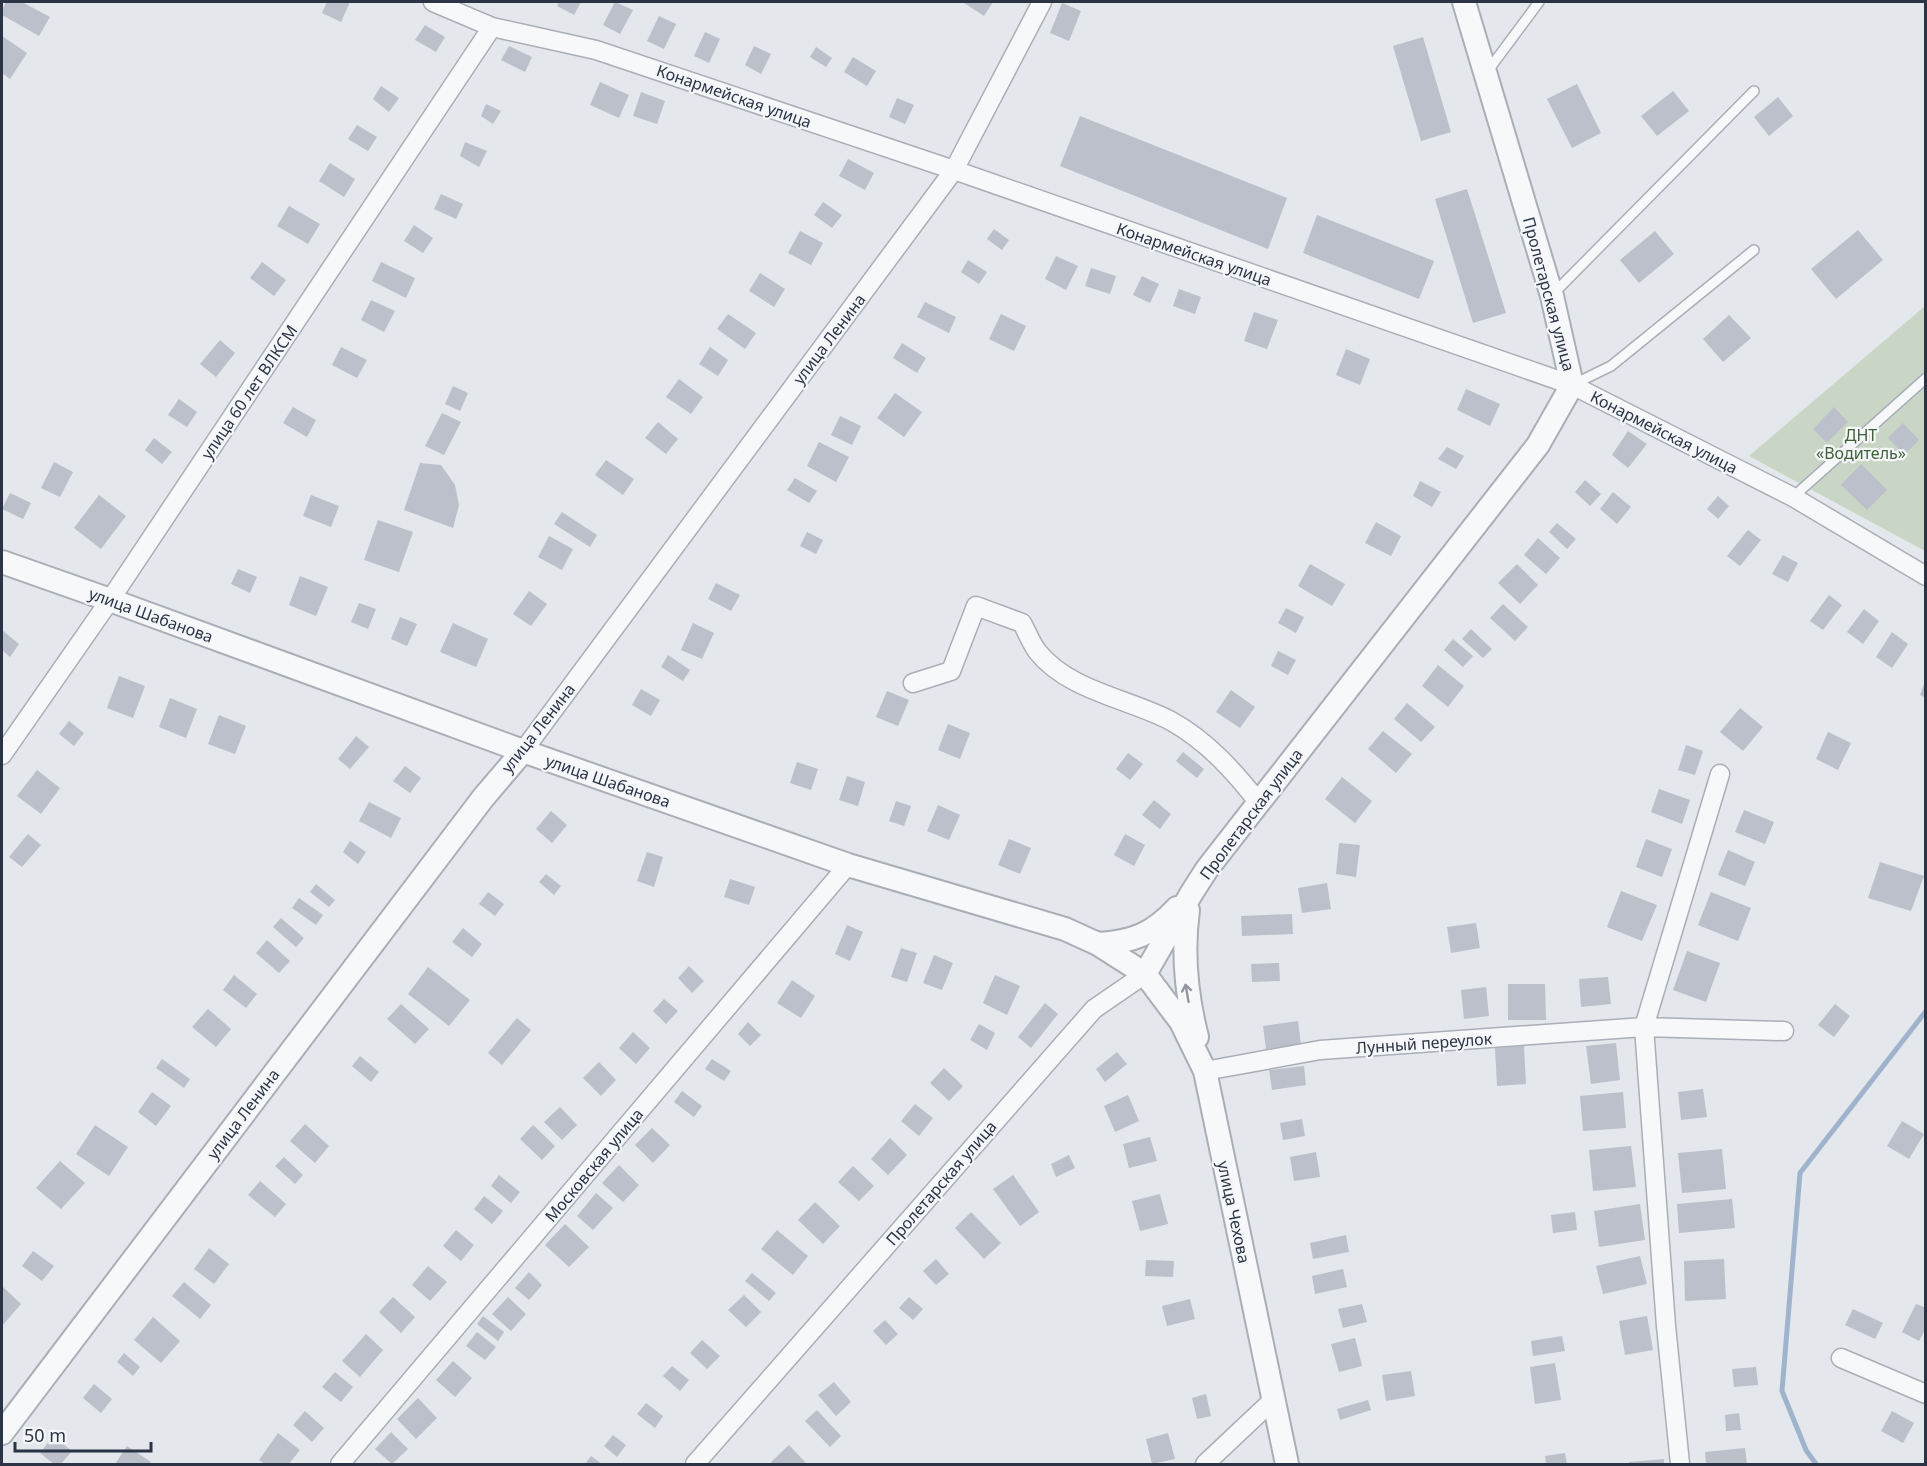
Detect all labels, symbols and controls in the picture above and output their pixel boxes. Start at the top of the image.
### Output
street label: Конармейская улица [654,59,814,133]
street label: Пролетарская улица [1518,214,1580,374]
street label: Конармейская улица [1114,217,1274,291]
street label: улица Ленина [788,289,870,389]
street label: улица 60 лет ВЛКСМ [196,321,302,463]
street label: Конармейская улица [1587,385,1741,479]
park label: ДНТ «Водитель» [1816,424,1906,464]
street label: улица Шабанова [86,582,216,648]
street label: улица Ленина [496,679,580,777]
street label: Пролетарская улица [1194,744,1308,884]
street label: улица Шабанова [543,749,673,813]
one-way arrow [1182,984,1193,1004]
street label: Лунный переулок [1355,1027,1493,1059]
street label: улица Ленина [202,1064,284,1164]
street label: Московская улица [540,1103,648,1227]
street label: Пролетарская улица [881,1116,1001,1250]
street label: улица Чехова [1212,1159,1256,1265]
scale bar [15,1415,152,1453]
text: 50 m [24,1423,66,1447]

